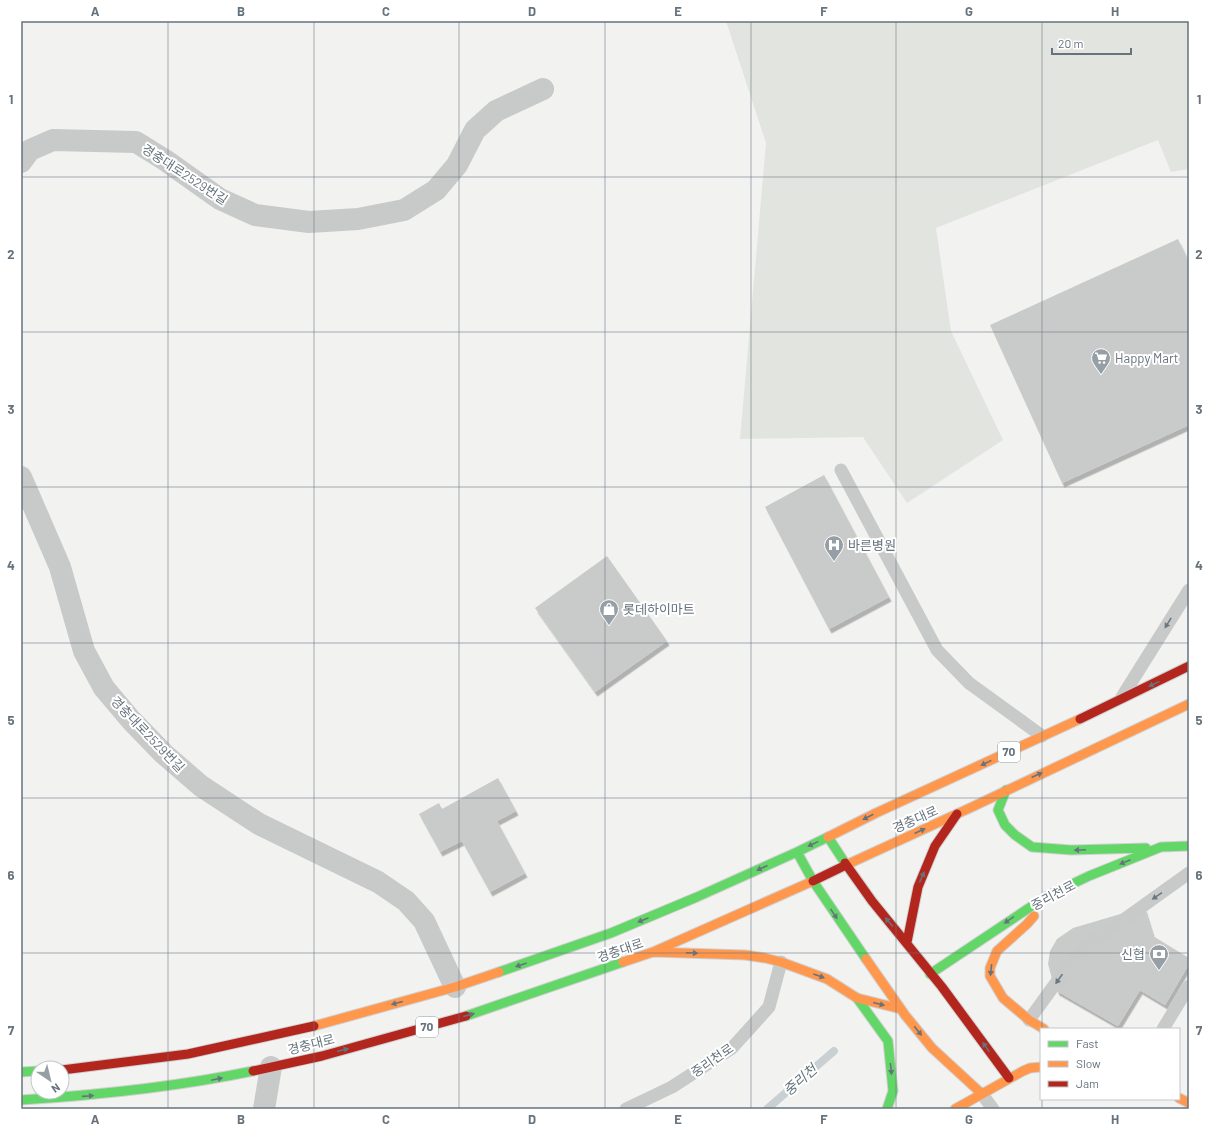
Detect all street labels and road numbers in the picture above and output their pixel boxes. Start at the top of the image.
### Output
street label: 경충대로2529번길 [139,140,231,208]
street label: 경충대로2529번길 [108,693,188,775]
road number: 70 [998,742,1020,762]
street label: 경충대로 [890,802,940,836]
street label: 중리천로 [1028,877,1078,913]
street label: 경충대로 [595,935,645,965]
road number: 70 [416,1017,438,1037]
street label: 경충대로 [286,1030,336,1058]
street label: 중리천로 [688,1040,736,1080]

